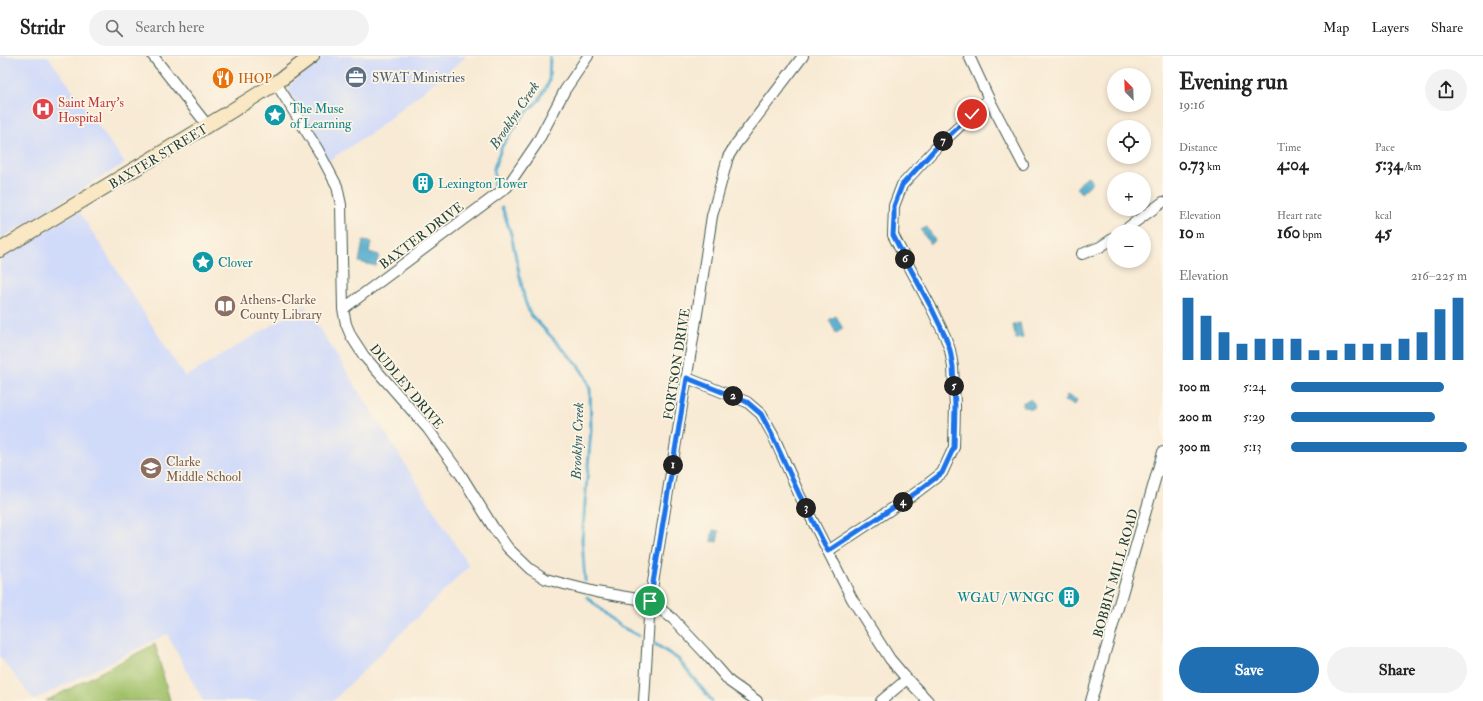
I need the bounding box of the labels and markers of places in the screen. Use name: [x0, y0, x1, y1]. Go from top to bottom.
office icon: SWAT Ministries: [343, 64, 369, 90]
restaurant icon: IHOP: [210, 65, 236, 91]
place label: SWAT Ministries: [372, 70, 466, 86]
place label: IHOP: [238, 71, 272, 87]
place label: Saint Mary's Hospital: [58, 95, 124, 127]
hospital icon: Saint Mary's Hospital: [30, 96, 56, 122]
pin: [955, 97, 989, 131]
place label: The Muse of Learning: [290, 101, 352, 132]
place icon: The Muse of Learning: [262, 102, 288, 128]
pin: 7: [933, 131, 953, 151]
building icon: Lexington Tower: [410, 170, 436, 196]
place label: Lexington Tower: [438, 176, 528, 192]
place icon: Clover: [190, 249, 216, 275]
pin: 6: [895, 249, 915, 269]
place label: Clover: [218, 255, 253, 271]
place label: Athens-Clarke County Library: [239, 292, 322, 324]
library icon: Athens-Clarke County Library: [212, 293, 238, 319]
pin: 5: [944, 376, 964, 396]
pin: 2: [723, 386, 743, 406]
place label: Clarke Middle School: [166, 454, 242, 485]
school or university icon: Clarke Middle School: [138, 455, 164, 481]
pin: 1: [663, 455, 683, 475]
pin: 4: [893, 492, 913, 512]
pin: 3: [796, 498, 816, 518]
pin: [633, 584, 667, 618]
building icon: WGAU / WNGC: [1056, 584, 1082, 610]
place label: WGAU / WNGC: [956, 590, 1054, 606]

